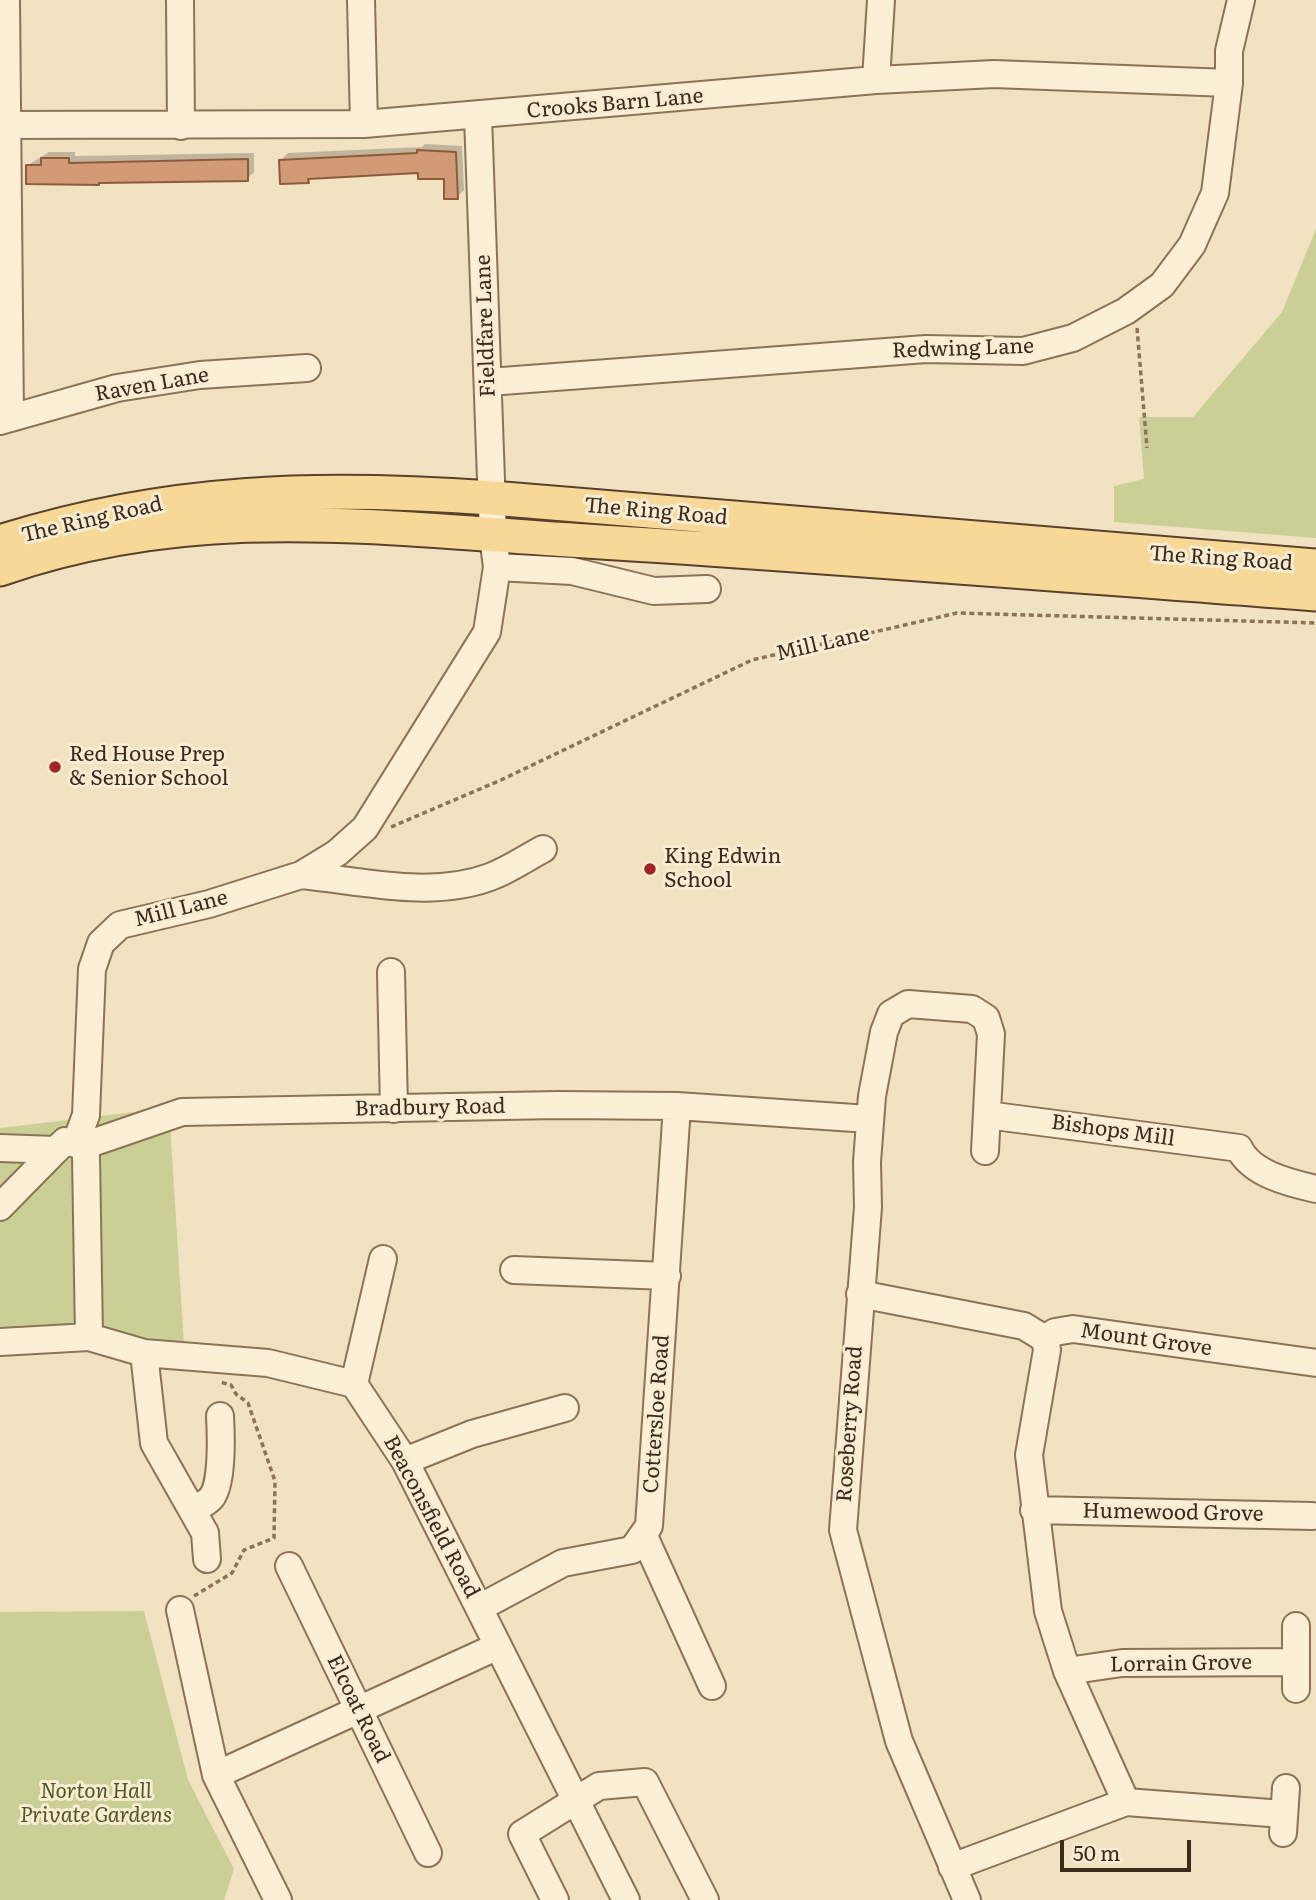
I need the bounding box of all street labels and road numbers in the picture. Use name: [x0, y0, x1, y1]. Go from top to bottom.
street label: Crooks Barn Lane: [526, 84, 704, 124]
street label: Fieldfare Lane: [471, 254, 501, 398]
street label: Redwing Lane: [892, 334, 1034, 364]
street label: Raven Lane: [93, 363, 211, 407]
street label: The Ring Road: [19, 492, 165, 548]
street label: The Ring Road: [583, 493, 729, 531]
street label: The Ring Road: [1148, 541, 1294, 577]
street label: Mill Lane: [774, 621, 872, 667]
street label: Mill Lane: [132, 885, 230, 933]
street label: Bradbury Road: [354, 1094, 506, 1122]
street label: Bishops Mill: [1050, 1110, 1176, 1152]
street label: Mount Grove: [1079, 1318, 1213, 1362]
street label: Cottersloe Road: [639, 1334, 675, 1494]
street label: Roseberry Road: [832, 1345, 868, 1503]
street label: Beaconsfield Road: [378, 1431, 484, 1603]
street label: Humewood Grove: [1082, 1499, 1264, 1527]
street label: Lorrain Grove: [1110, 1650, 1252, 1678]
street label: Elcoat Road: [321, 1651, 395, 1767]

